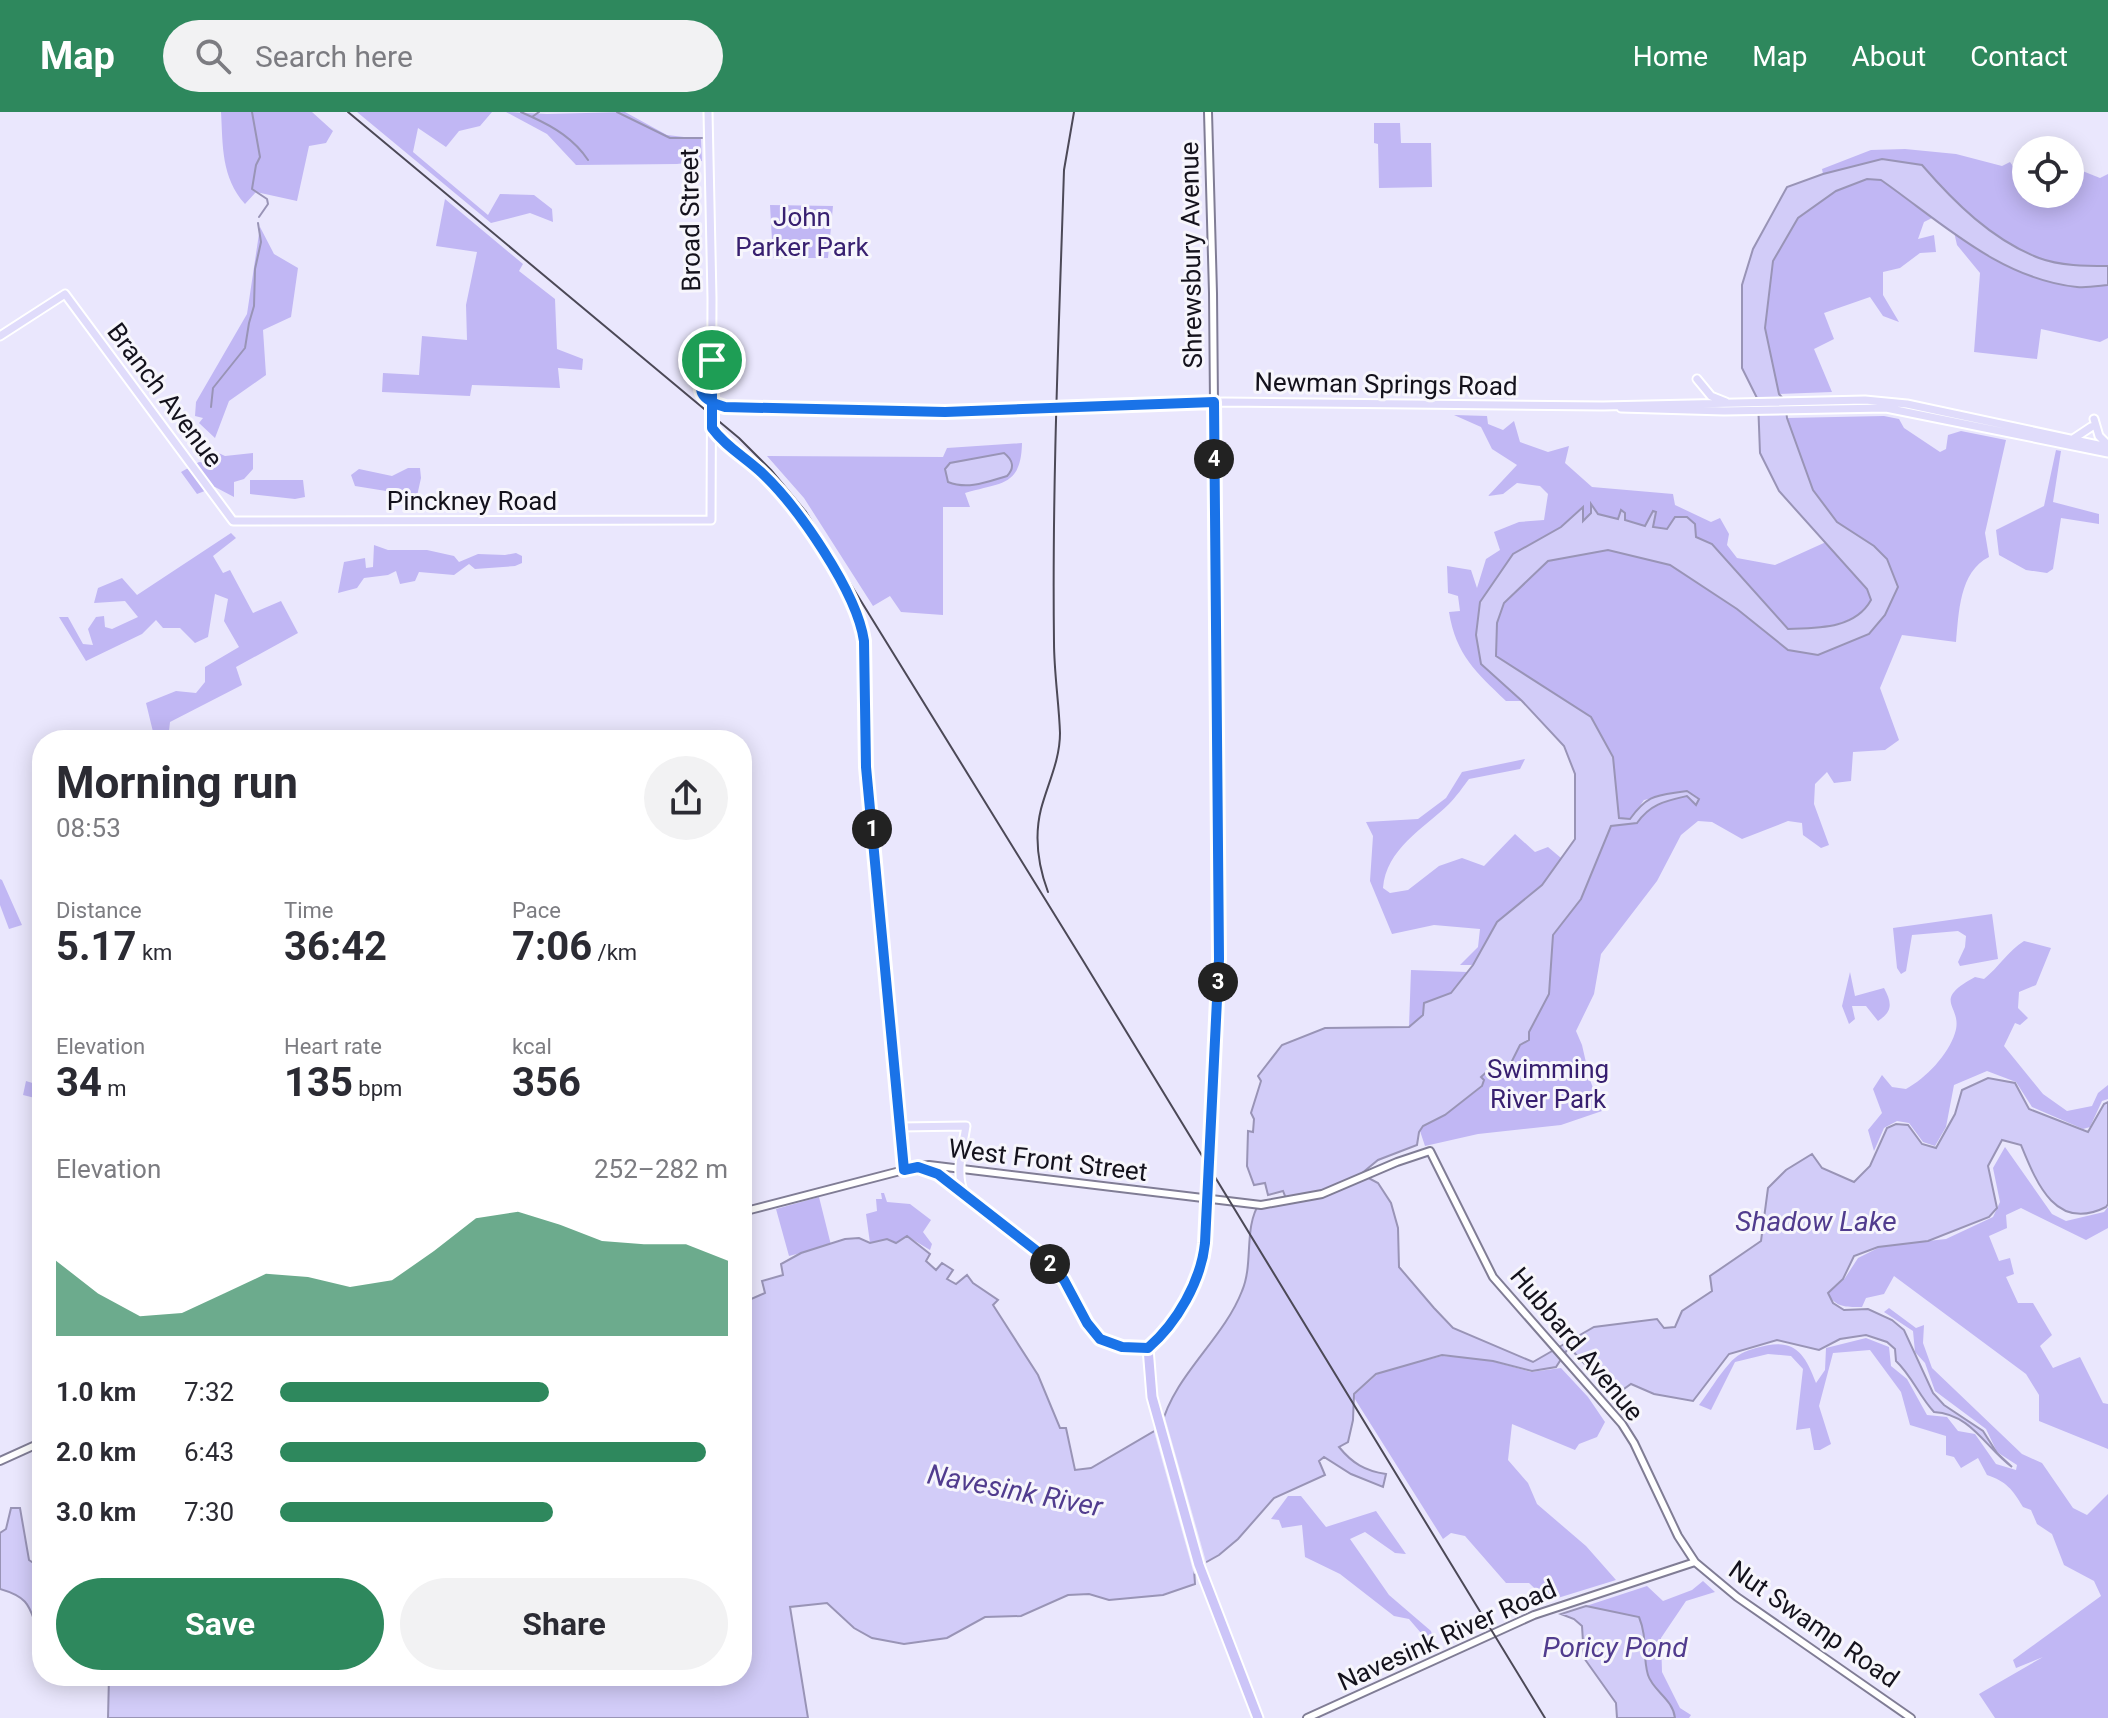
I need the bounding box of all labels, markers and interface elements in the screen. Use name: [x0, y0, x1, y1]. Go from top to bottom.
search box: [163, 20, 723, 92]
text: Map: [40, 34, 115, 78]
icon: search: [191, 34, 235, 78]
text: Search here: [255, 39, 413, 74]
text: Home: [1633, 40, 1708, 73]
text: Map: [1752, 40, 1808, 73]
text: About: [1852, 40, 1926, 73]
text: Contact: [1970, 40, 2068, 73]
map controls: [2012, 136, 2084, 208]
button: locate: [2012, 136, 2084, 208]
street label: Shrewsbury Avenue: [1174, 141, 1208, 369]
street label: Broad Street: [674, 148, 706, 292]
park label: John Parker Park: [735, 202, 870, 262]
street label: Branch Avenue: [101, 317, 229, 473]
pin: [678, 326, 746, 394]
icon: arrive: [690, 338, 734, 382]
street label: Newman Springs Road: [1254, 367, 1518, 401]
pin: 4: [1194, 439, 1234, 479]
text: 4: [1208, 446, 1220, 471]
street label: Pinckney Road: [387, 486, 557, 516]
button: share: [644, 756, 728, 840]
text: Morning run: [56, 757, 298, 809]
pin: 1: [852, 809, 892, 849]
text: 08:53: [56, 813, 121, 843]
text: 1: [866, 816, 878, 841]
text: Distance: [56, 898, 142, 923]
text: Time: [284, 898, 333, 923]
text: Pace: [512, 898, 561, 923]
text: 5.17: [56, 923, 136, 970]
text: 36:42: [284, 923, 387, 970]
text: 7:06: [512, 923, 592, 970]
text: km: [136, 940, 172, 965]
text: /km: [592, 940, 637, 965]
pin: 3: [1198, 962, 1238, 1002]
text: 3: [1212, 969, 1224, 994]
text: Elevation: [56, 1034, 145, 1059]
text: Heart rate: [284, 1034, 382, 1059]
text: kcal: [512, 1034, 552, 1059]
park label: Swimming River Park: [1487, 1054, 1609, 1114]
text: 34: [56, 1059, 102, 1106]
text: 135: [284, 1059, 353, 1106]
text: 356: [512, 1059, 581, 1106]
text: m: [102, 1076, 127, 1101]
text: bpm: [353, 1076, 402, 1101]
street label: West Front Street: [947, 1133, 1149, 1187]
text: Elevation: [56, 1154, 161, 1184]
text: 252–282 m: [594, 1154, 728, 1184]
water label: Shadow Lake: [1735, 1205, 1897, 1238]
pin: 2: [1030, 1244, 1070, 1284]
text: 2: [1044, 1251, 1056, 1276]
street label: Hubbard Avenue: [1504, 1261, 1650, 1427]
text: 1.0 km: [56, 1377, 136, 1407]
text: 7:32: [184, 1377, 234, 1407]
text: 2.0 km: [56, 1437, 136, 1467]
text: 6:43: [184, 1437, 234, 1467]
water label: Navesink River: [925, 1457, 1106, 1524]
text: 3.0 km: [56, 1497, 136, 1527]
text: 7:30: [184, 1497, 234, 1527]
street label: Nut Swamp Road: [1723, 1554, 1905, 1694]
street label: Navesink River Road: [1333, 1573, 1561, 1697]
button: Save: [56, 1578, 384, 1670]
button: Share: [400, 1578, 728, 1670]
water label: Poricy Pond: [1543, 1631, 1688, 1664]

